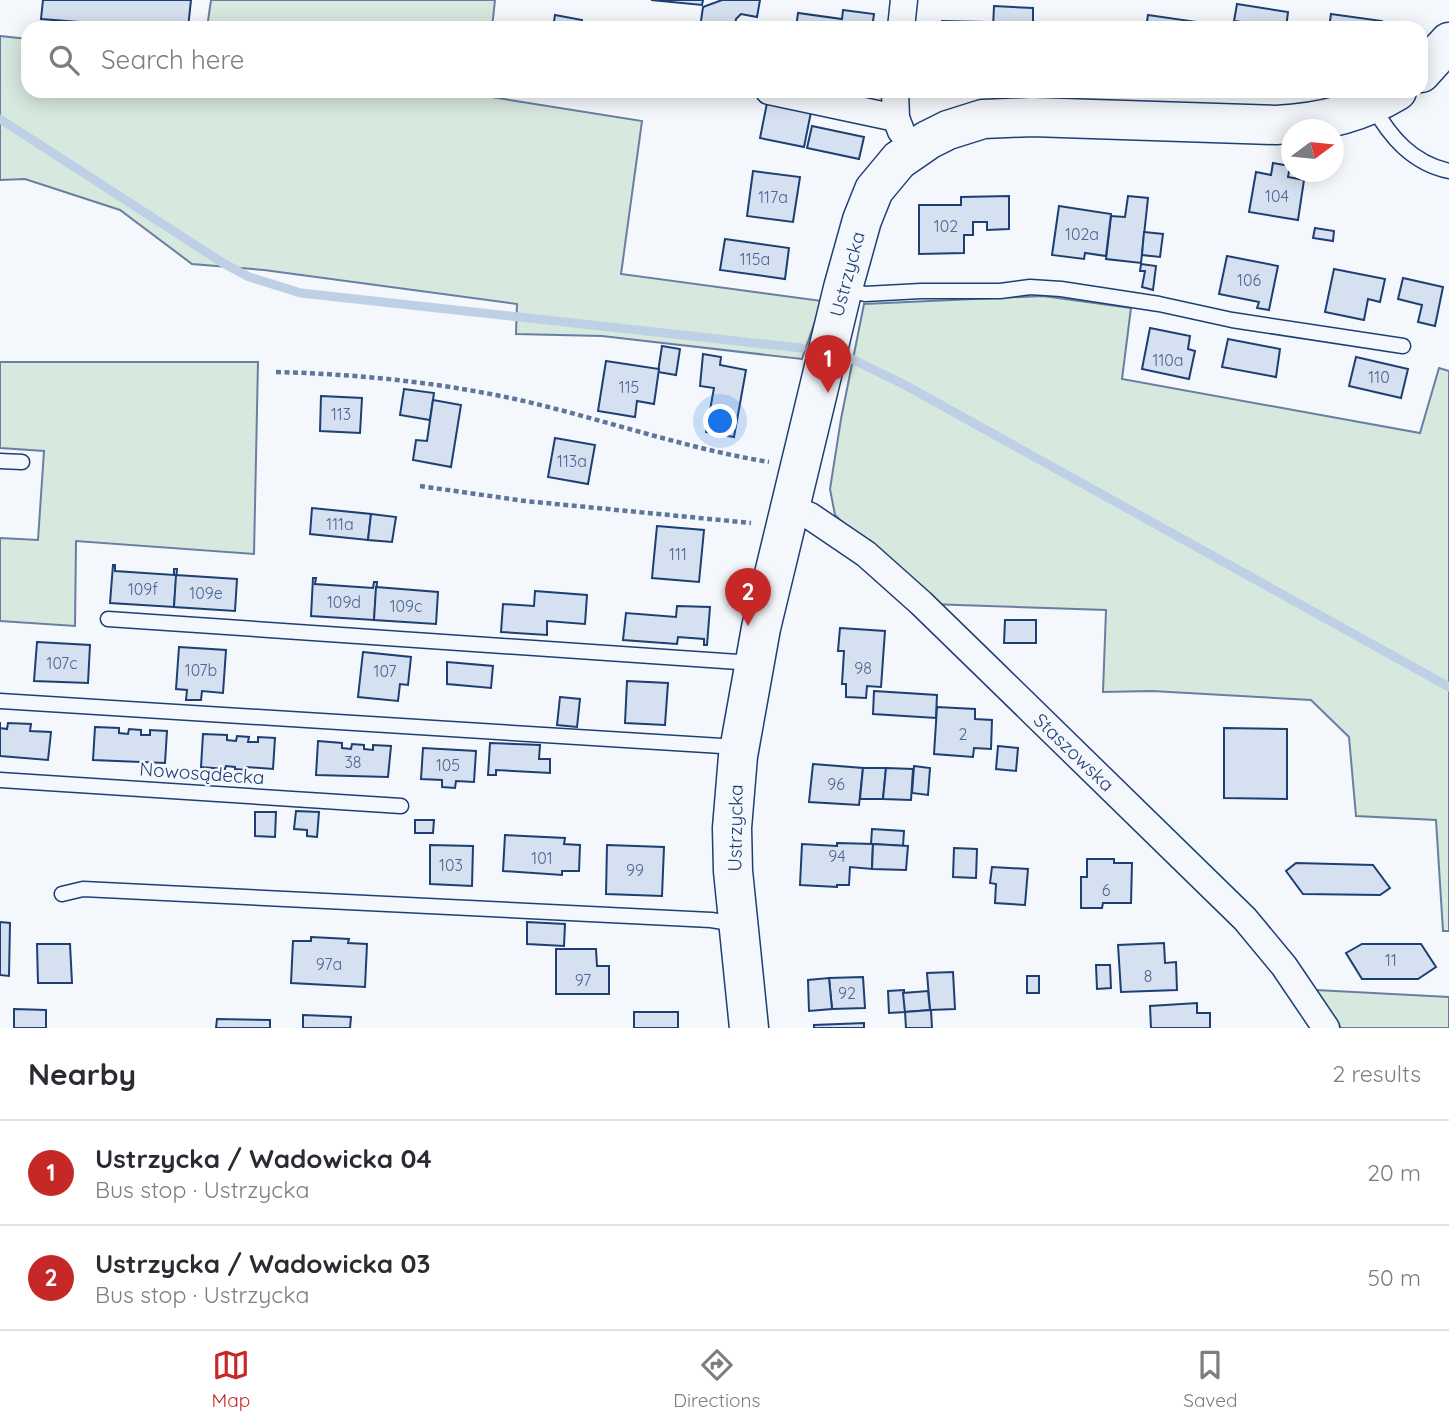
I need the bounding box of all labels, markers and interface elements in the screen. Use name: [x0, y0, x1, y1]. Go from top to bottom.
search box: [21, 21, 1428, 98]
icon: search: [45, 41, 83, 79]
text: Search here: [101, 43, 245, 76]
north arrow: [1281, 119, 1344, 182]
house number: 104: [1265, 186, 1289, 206]
house number: 117a: [758, 187, 788, 207]
house number: 102: [934, 216, 958, 236]
house number: 102a: [1065, 224, 1099, 244]
street label: Ustrzycka: [824, 229, 870, 319]
house number: 115a: [740, 249, 770, 269]
house number: 106: [1237, 270, 1261, 290]
pin: 1: [805, 335, 851, 393]
house number: 110a: [1152, 350, 1184, 370]
house number: 110: [1368, 367, 1390, 387]
house number: 115: [619, 377, 639, 397]
house number: 113: [331, 404, 351, 424]
your location: [703, 404, 737, 438]
house number: 113a: [557, 451, 587, 471]
house number: 111a: [326, 514, 354, 534]
house number: 111: [669, 544, 687, 564]
pin: 2: [725, 568, 771, 626]
house number: 109f: [128, 579, 158, 599]
house number: 109e: [189, 583, 223, 603]
house number: 109d: [327, 592, 361, 612]
house number: 109c: [390, 596, 422, 616]
house number: 107c: [46, 653, 78, 673]
house number: 98: [854, 658, 872, 678]
house number: 107b: [185, 660, 217, 680]
house number: 107: [374, 661, 396, 681]
street label: Staszowska: [1029, 708, 1119, 796]
house number: 2: [959, 724, 968, 744]
house number: 38: [344, 752, 362, 772]
house number: 105: [436, 755, 460, 775]
street label: Nowosądecka: [139, 757, 265, 789]
house number: 96: [827, 774, 845, 794]
street label: Ustrzycka: [722, 784, 748, 872]
house number: 94: [828, 846, 846, 866]
house number: 101: [531, 848, 553, 868]
house number: 103: [439, 855, 463, 875]
house number: 99: [626, 860, 644, 880]
house number: 6: [1102, 880, 1111, 900]
house number: 11: [1385, 950, 1397, 970]
house number: 97a: [316, 954, 342, 974]
house number: 8: [1144, 966, 1152, 986]
house number: 97: [575, 970, 591, 990]
house number: 92: [838, 983, 856, 1003]
text: Nearby: [28, 1055, 136, 1093]
text: 2 results: [1332, 1059, 1421, 1088]
text: Ustrzycka / Wadowicka 04: [95, 1142, 432, 1175]
text: 1: [47, 1158, 55, 1187]
text: 20 m: [1367, 1158, 1421, 1187]
text: Bus stop · Ustrzycka: [95, 1175, 309, 1204]
text: Ustrzycka / Wadowicka 03: [95, 1247, 430, 1280]
text: 2: [44, 1263, 58, 1292]
text: 50 m: [1368, 1263, 1421, 1292]
text: Bus stop · Ustrzycka: [95, 1280, 309, 1309]
tab: Map: [212, 1346, 250, 1412]
tab: Directions: [673, 1346, 760, 1412]
tab: Saved: [1183, 1346, 1238, 1412]

